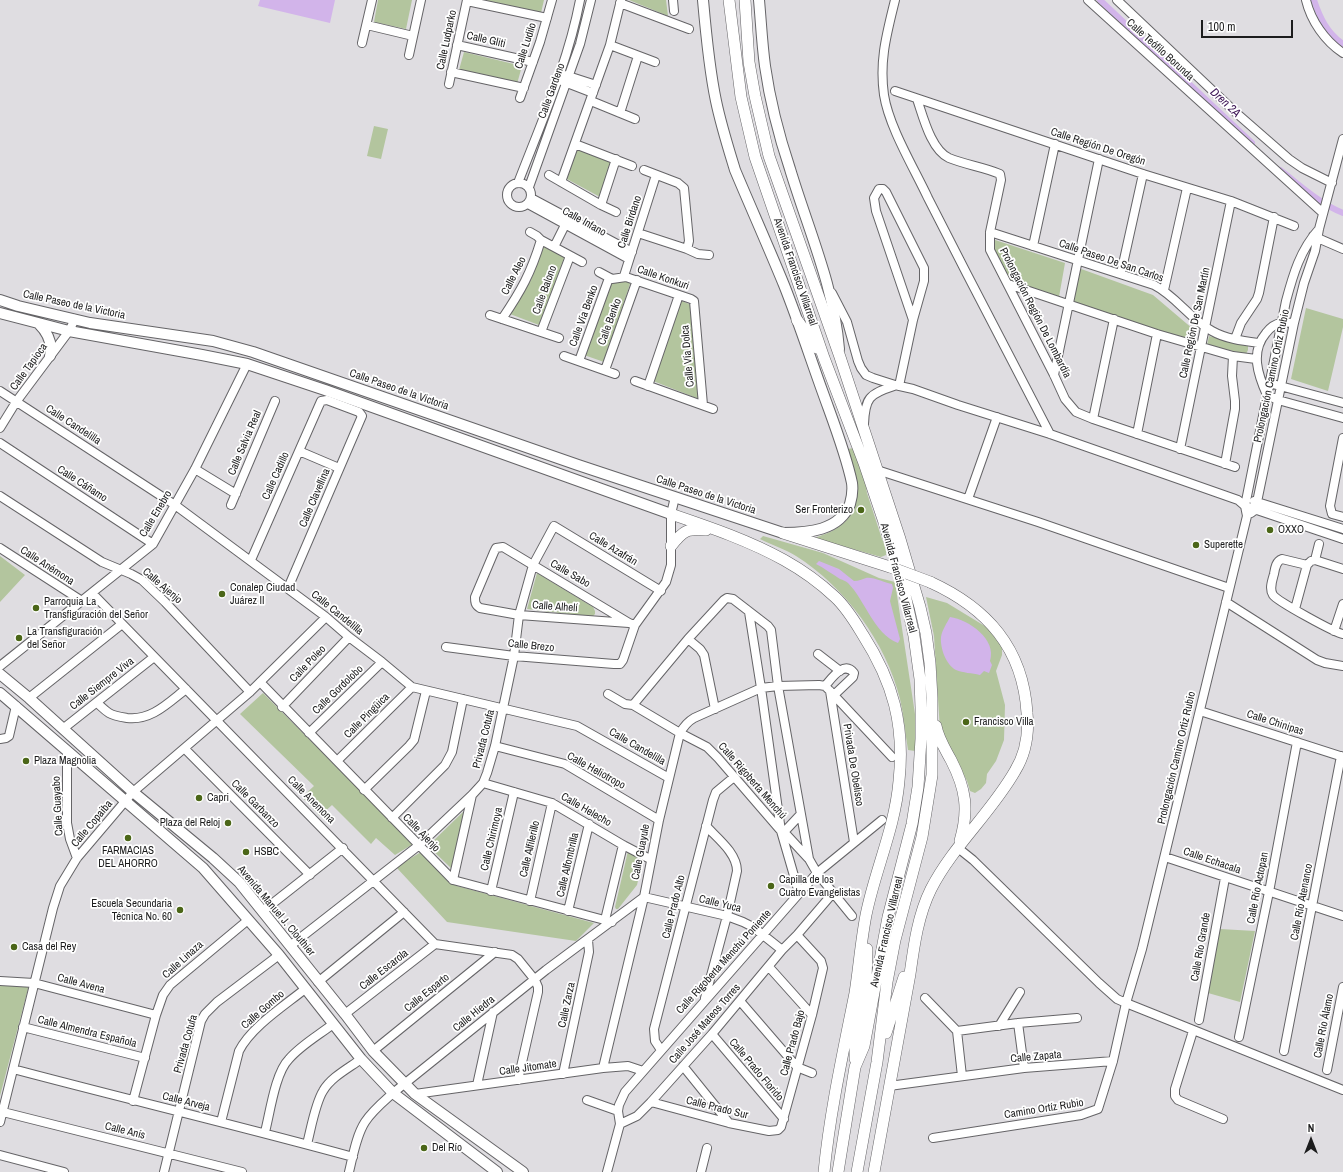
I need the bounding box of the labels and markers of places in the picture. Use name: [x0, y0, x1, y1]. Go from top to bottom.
place label: Ser Fronterizo: [795, 503, 853, 517]
marker: Ser Fronterizo: [856, 505, 866, 515]
place label: OXXO: [1278, 523, 1304, 537]
marker: OXXO: [1265, 525, 1275, 535]
place label: Superette: [1204, 538, 1243, 552]
marker: Superette: [1191, 540, 1201, 550]
place label: Conalep Ciudad Juárez II: [230, 581, 295, 607]
marker: Conalep Ciudad Juárez II: [217, 589, 227, 599]
place label: Parroquia La Transfiguración del Señor: [44, 595, 148, 621]
marker: Parroquia La Transfiguración del Señor: [31, 603, 41, 613]
place label: La Transfiguración del Señor: [27, 625, 102, 651]
marker: La Transfiguración del Señor: [14, 633, 24, 643]
place label: Francisco Villa: [974, 715, 1033, 729]
marker: Francisco Villa: [961, 717, 971, 727]
place label: Plaza Magnolia: [34, 754, 96, 768]
marker: Plaza Magnolia: [21, 756, 31, 766]
place label: Capri: [207, 791, 229, 805]
marker: Capri: [194, 793, 204, 803]
place label: Plaza del Reloj: [160, 816, 220, 830]
marker: Plaza del Reloj: [223, 818, 233, 828]
marker: FARMACIAS DEL AHORRO: [123, 833, 133, 843]
place label: FARMACIAS DEL AHORRO: [98, 844, 158, 870]
place label: HSBC: [254, 845, 279, 859]
marker: HSBC: [241, 847, 251, 857]
place label: Capilla de los Cuatro Evangelistas: [779, 873, 860, 899]
marker: Capilla de los Cuatro Evangelistas: [766, 881, 776, 891]
place label: Escuela Secundaria Técnica No. 60: [91, 897, 172, 923]
marker: Escuela Secundaria Técnica No. 60: [175, 905, 185, 915]
place label: Casa del Rey: [22, 940, 76, 954]
marker: Casa del Rey: [9, 942, 19, 952]
place label: Del Río: [432, 1141, 462, 1155]
marker: Del Río: [419, 1143, 429, 1153]

